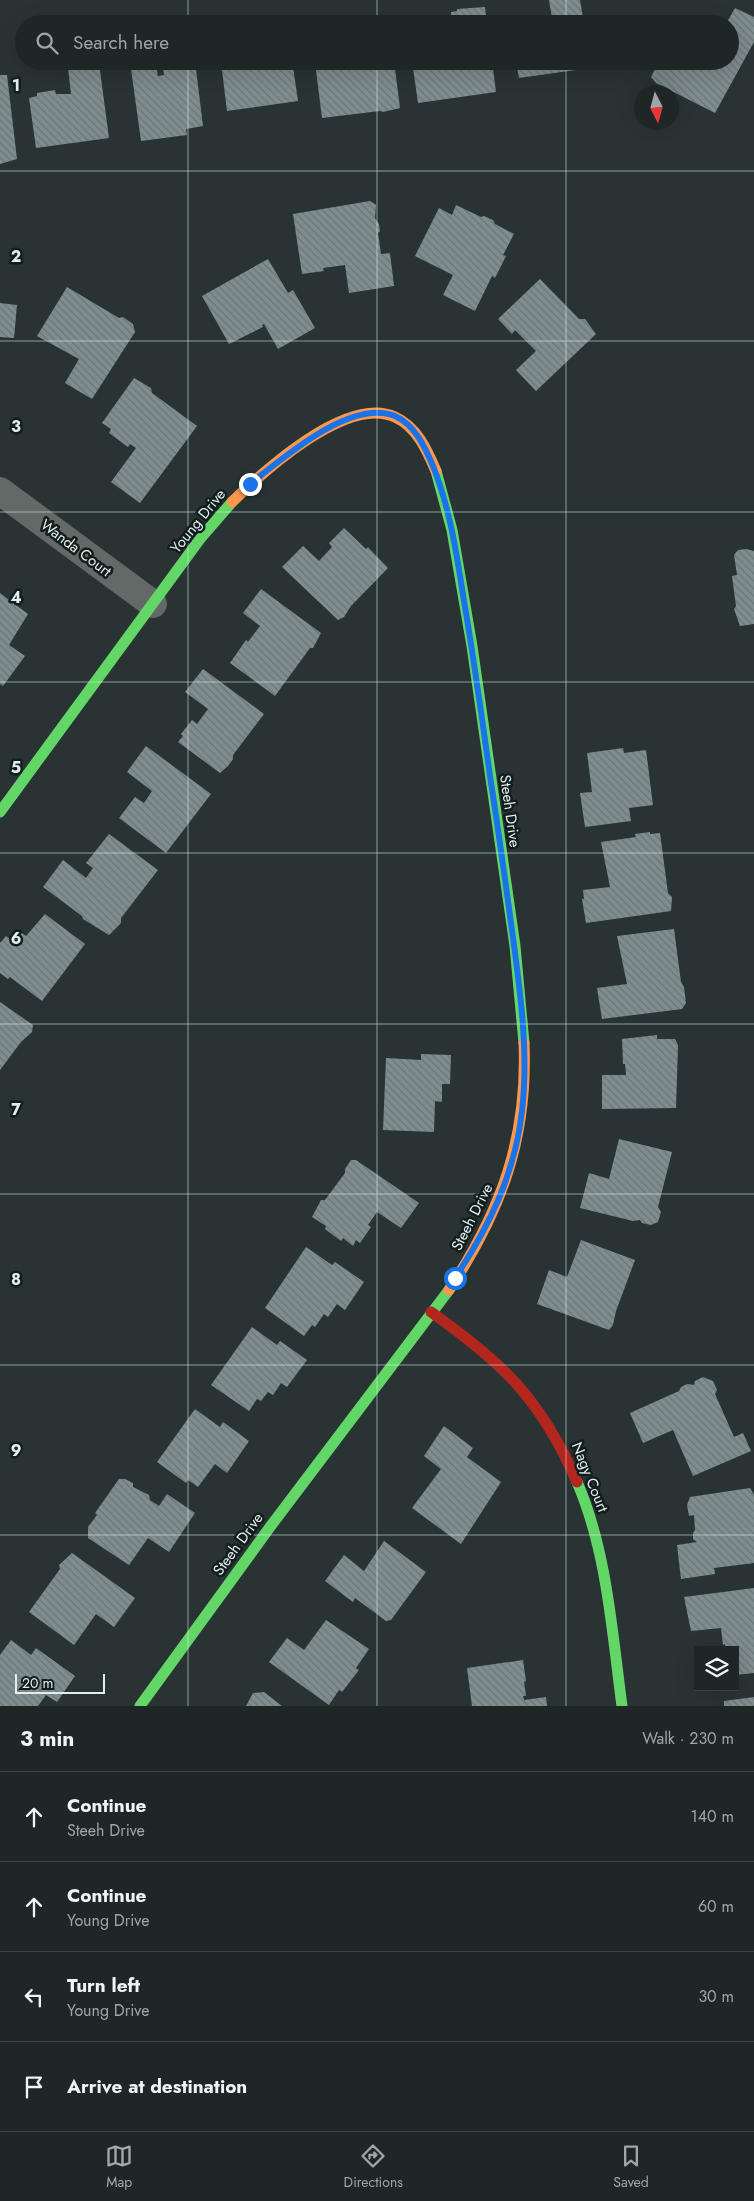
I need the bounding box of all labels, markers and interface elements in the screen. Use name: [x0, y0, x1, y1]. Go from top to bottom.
search box: [15, 15, 739, 70]
icon: search: [33, 29, 61, 57]
text: Search here: [73, 29, 169, 56]
text: 1: [12, 74, 20, 97]
north arrow: [634, 85, 679, 130]
text: 2: [11, 245, 21, 268]
text: 3: [11, 415, 21, 438]
route end: [239, 473, 262, 496]
street label: Young Drive: [165, 484, 231, 558]
street label: Wanda Court: [36, 514, 116, 582]
text: 4: [10, 586, 22, 609]
text: 5: [11, 756, 21, 779]
street label: Steeh Drive: [494, 773, 526, 849]
text: 6: [11, 927, 21, 950]
text: 7: [11, 1098, 21, 1121]
street label: Steeh Drive: [446, 1179, 498, 1255]
route start: [444, 1267, 467, 1290]
text: 8: [11, 1268, 21, 1291]
text: 9: [11, 1439, 21, 1462]
street label: Nagy Court: [566, 1439, 614, 1516]
street label: Steeh Drive: [208, 1508, 269, 1580]
map controls: [694, 1646, 739, 1691]
button: layers: [694, 1646, 739, 1691]
scale bar: [15, 1671, 105, 1694]
text: 20 m: [22, 1673, 54, 1693]
text: 3 min: [20, 1724, 74, 1754]
text: Walk · 230 m: [642, 1727, 734, 1750]
text: Continue: [67, 1792, 146, 1819]
icon: ahead: [20, 1803, 48, 1831]
text: 140 m: [691, 1805, 734, 1828]
text: Steeh Drive: [67, 1819, 145, 1842]
text: Continue: [67, 1882, 146, 1909]
icon: ahead: [20, 1893, 48, 1921]
text: 60 m: [698, 1895, 734, 1918]
text: Young Drive: [67, 1909, 149, 1932]
text: Turn left: [67, 1972, 140, 1999]
icon: left: [20, 1983, 48, 2011]
text: 30 m: [698, 1985, 734, 2008]
text: Young Drive: [67, 1999, 149, 2022]
icon: arrive: [20, 2073, 48, 2101]
text: Arrive at destination: [67, 2073, 247, 2100]
tab: Map: [105, 2142, 133, 2192]
tab: Directions: [344, 2142, 403, 2192]
tab: Saved: [613, 2142, 649, 2192]

